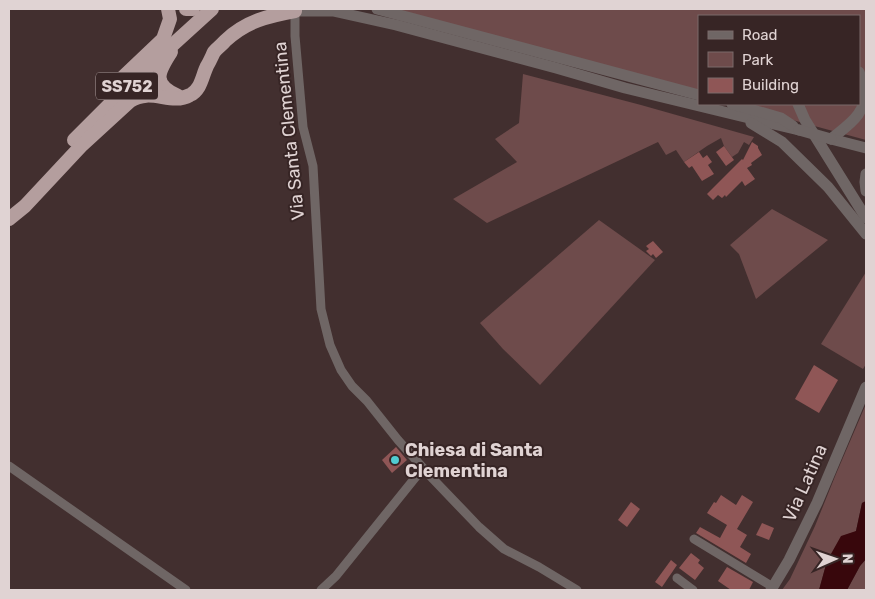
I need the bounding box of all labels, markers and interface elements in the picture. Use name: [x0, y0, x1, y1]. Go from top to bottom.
legend: [698, 15, 860, 105]
text: Road: [742, 26, 778, 44]
street label: Via Santa Clementina: [269, 41, 309, 221]
text: Park: [742, 51, 773, 69]
road number: SS752: [96, 72, 158, 100]
text: Building: [742, 76, 799, 94]
place label: Chiesa di Santa Clementina: [405, 439, 543, 482]
street label: Via Latina: [778, 441, 832, 525]
marker: Chiesa di Santa Clementina: [389, 454, 401, 466]
north arrow: [810, 534, 860, 584]
text: N: [839, 553, 856, 564]

